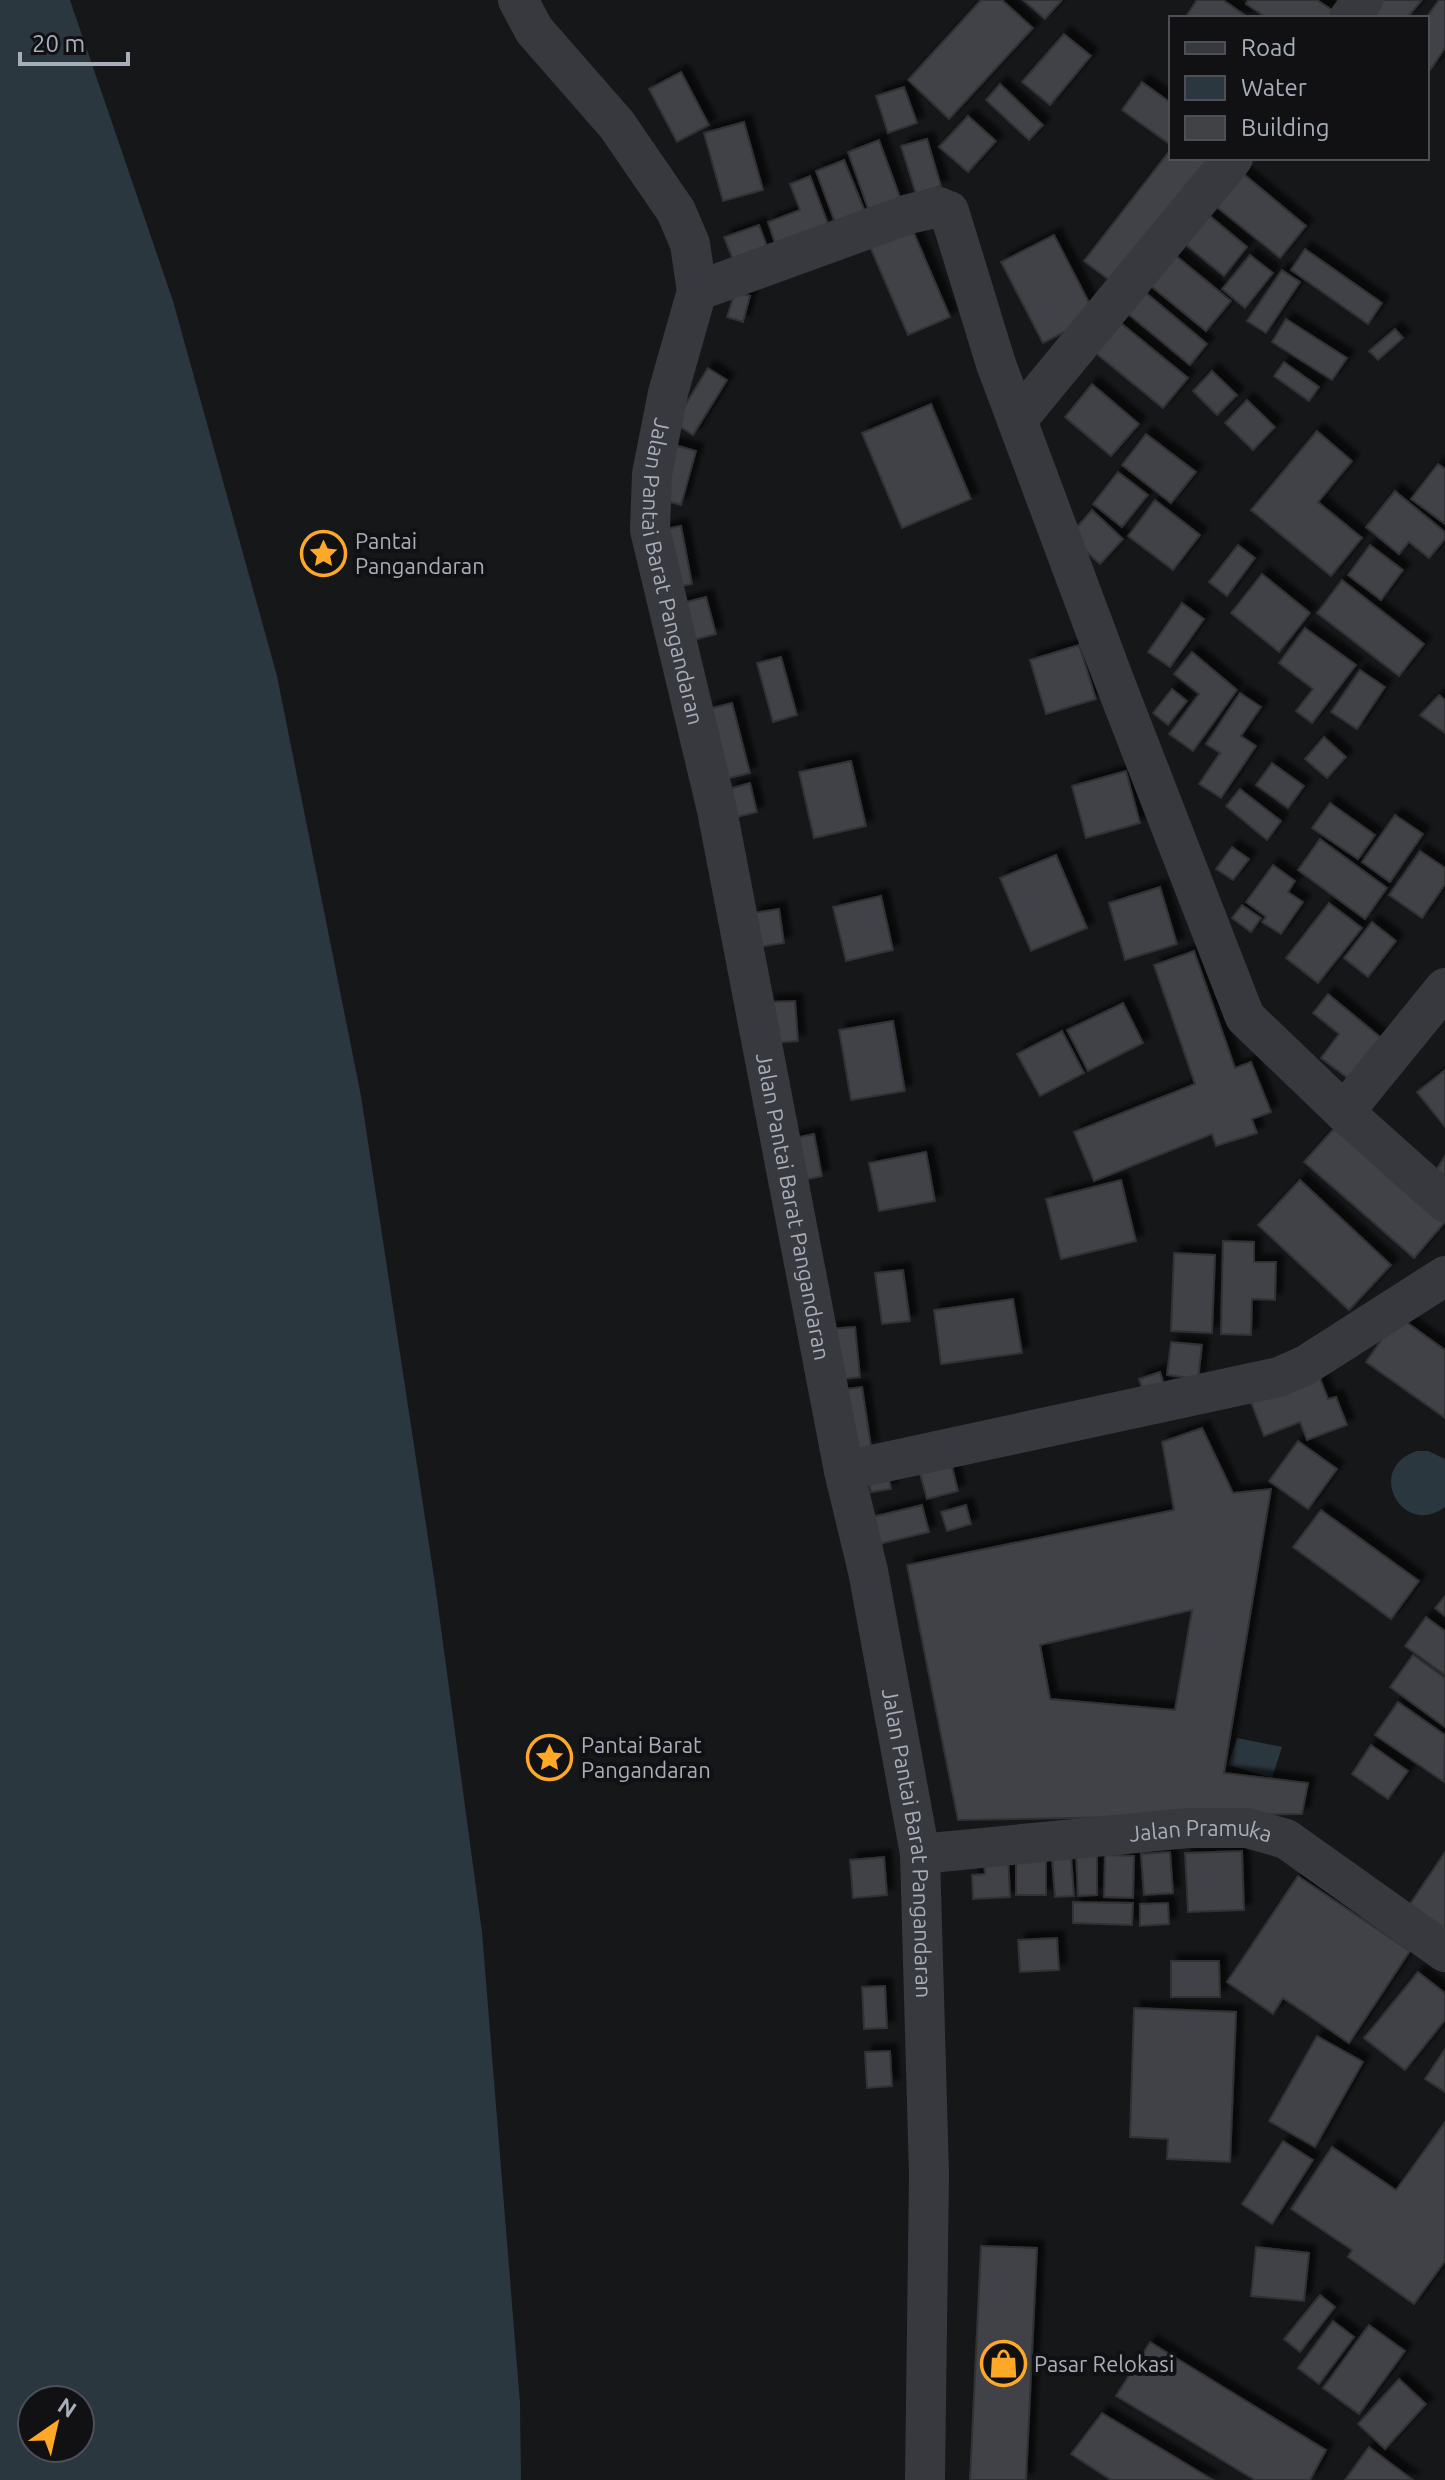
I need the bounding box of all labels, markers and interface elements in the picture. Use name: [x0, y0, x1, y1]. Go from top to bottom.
scale bar: [20, 16, 128, 66]
legend: [1169, 16, 1429, 160]
text: 20 m: [32, 30, 85, 57]
text: Road: [1241, 34, 1296, 61]
text: Water: [1241, 74, 1307, 101]
text: Building: [1241, 114, 1329, 141]
street label: Jalan Pantai Barat Pangandaran: [638, 416, 709, 727]
place label: Pantai Pangandaran: [355, 528, 485, 578]
place icon: Pantai Pangandaran: [300, 530, 348, 578]
street label: Jalan Pantai Barat Pangandaran: [752, 1051, 835, 1362]
street label: Jalan Pantai Barat Pangandaran: [878, 1686, 937, 1998]
place label: Pantai Barat Pangandaran: [581, 1732, 711, 1782]
place icon: Pantai Barat Pangandaran: [526, 1734, 574, 1782]
street label: Jalan Pramuka: [1128, 1815, 1275, 1846]
shop icon: Pasar Relokasi: [979, 2340, 1027, 2388]
place label: Pasar Relokasi: [1034, 2351, 1174, 2376]
north arrow: [16, 2384, 96, 2464]
text: N: [54, 2392, 81, 2422]

